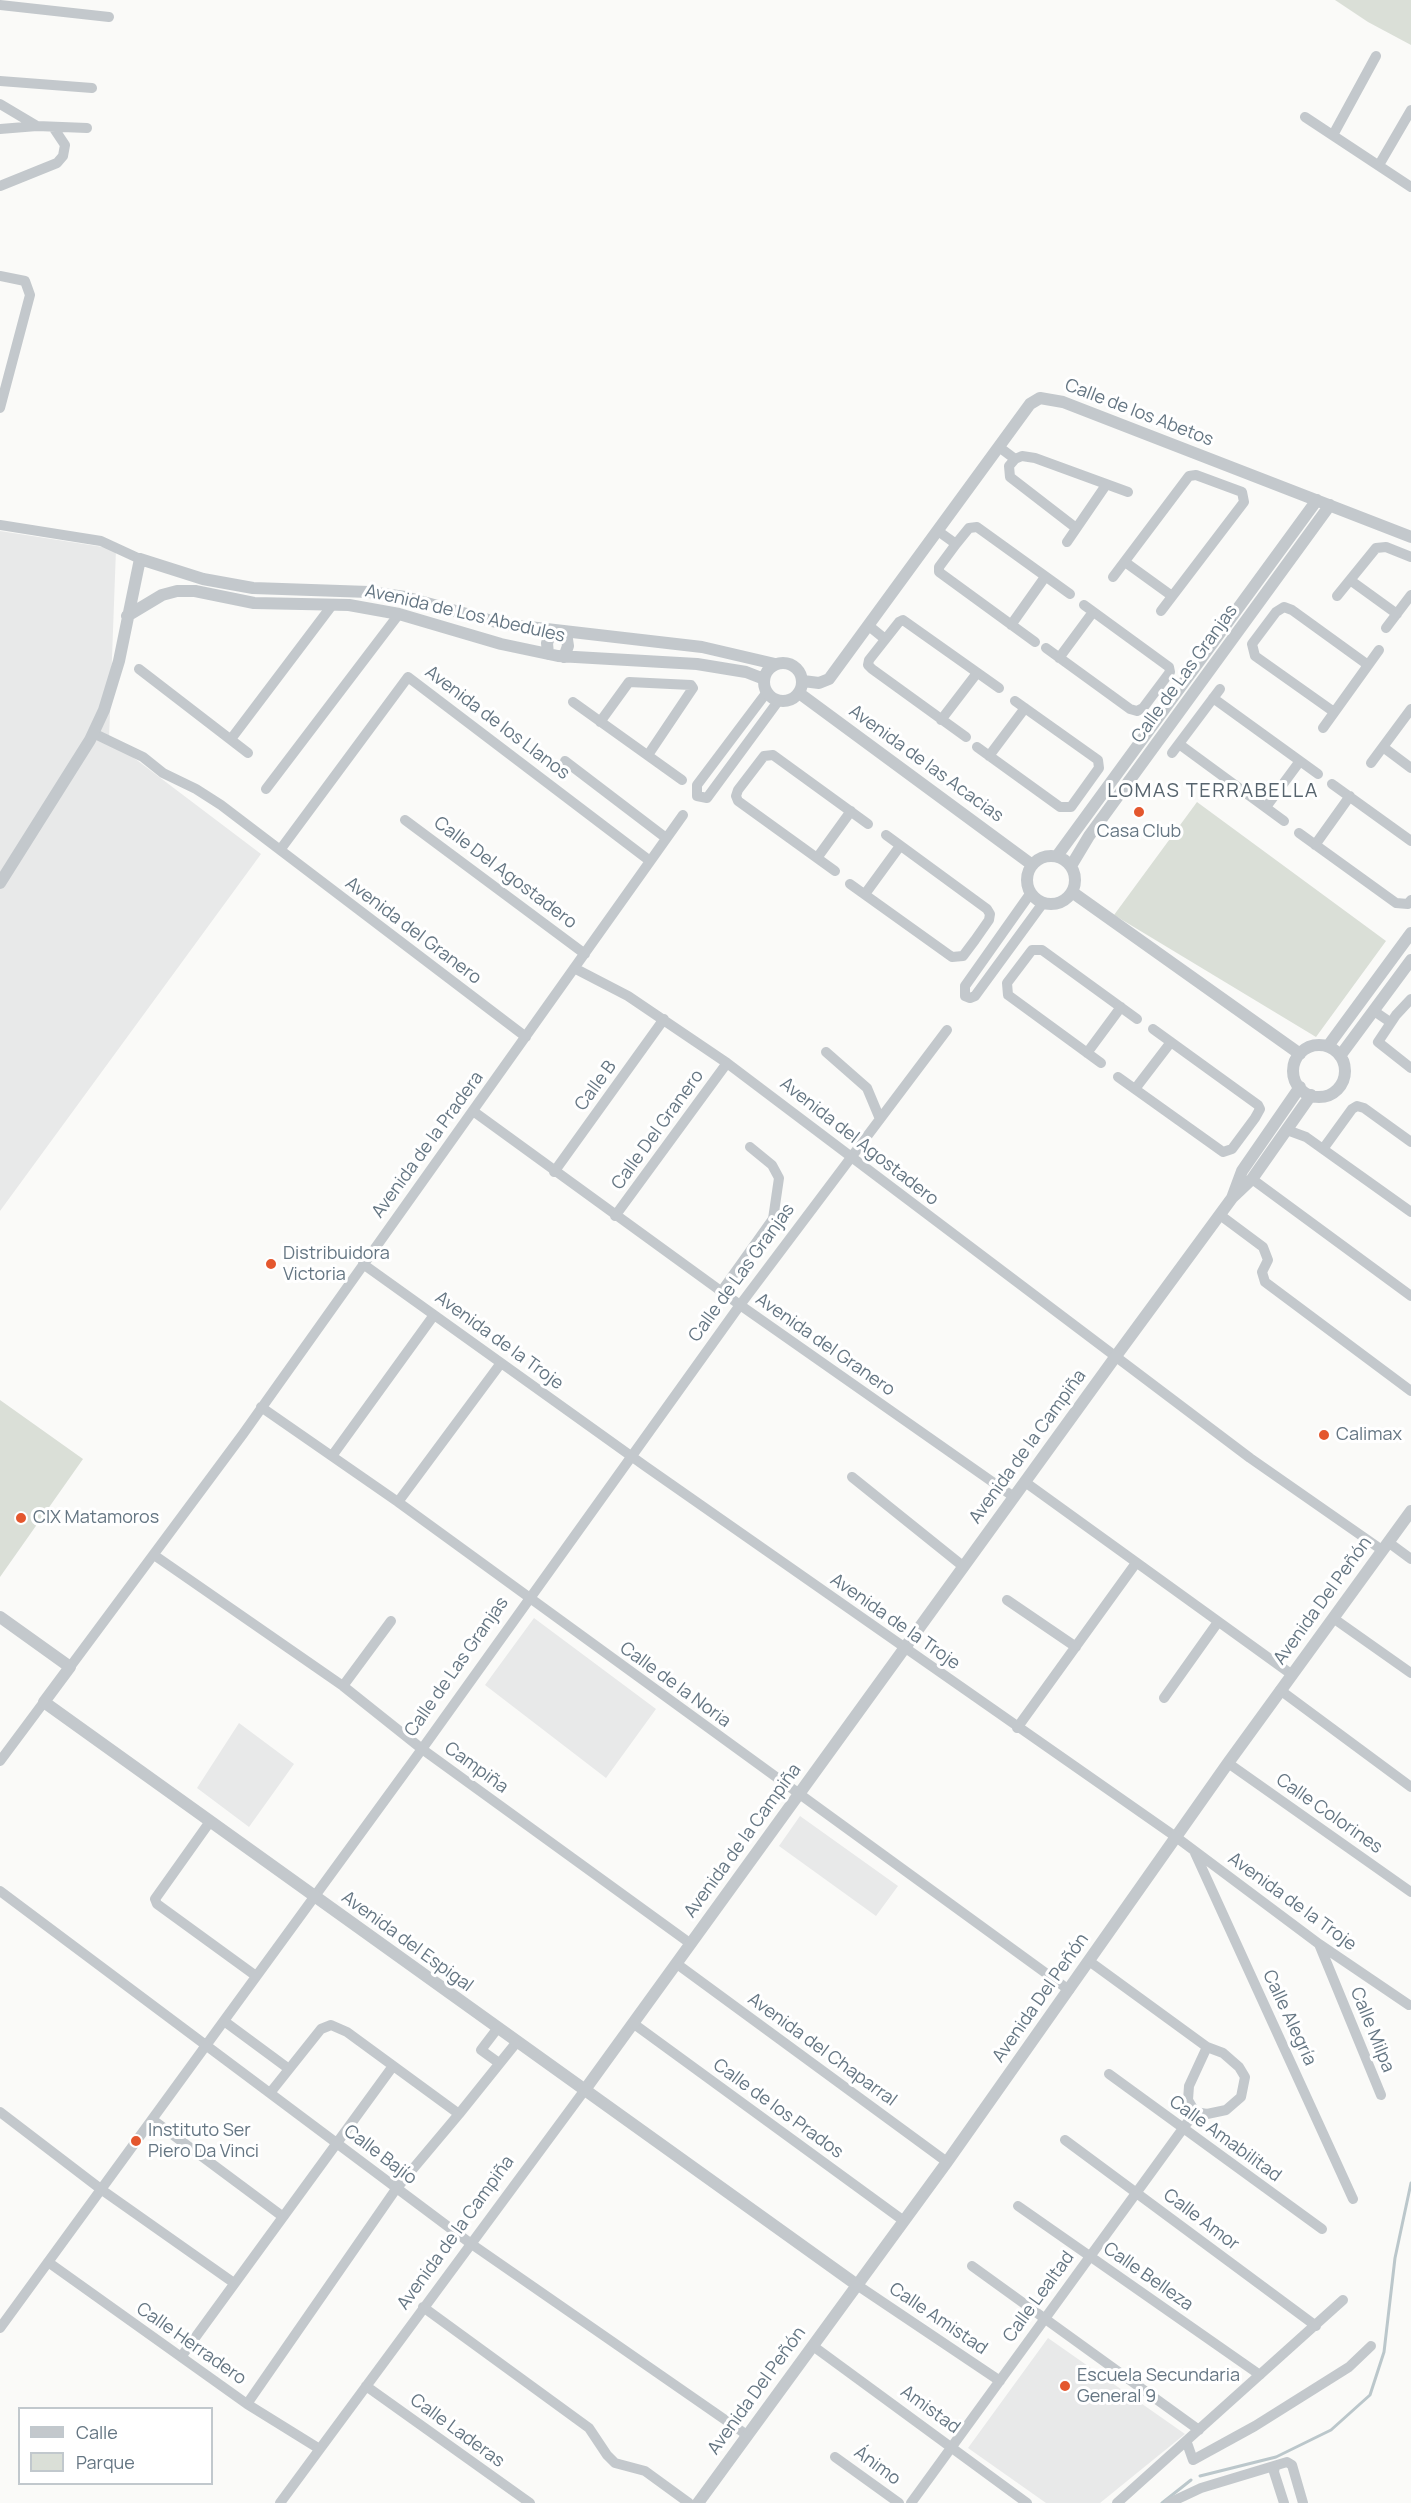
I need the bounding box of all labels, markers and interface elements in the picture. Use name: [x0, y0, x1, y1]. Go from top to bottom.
street label: Calle de los Abetos: [1062, 375, 1216, 451]
street label: Avenida de Los Abedules: [363, 580, 567, 648]
street label: Calle de Las Granjas: [1128, 601, 1242, 747]
street label: Avenida de los Llanos: [420, 662, 574, 784]
street label: Avenida de las Acacias: [845, 701, 1007, 827]
district label: LOMAS TERRABELLA: [1107, 779, 1319, 803]
marker: Casa Club: [1132, 805, 1146, 819]
street label: Calle Del Agostadero: [429, 812, 581, 934]
place label: Casa Club: [1097, 821, 1181, 843]
street label: Avenida del Granero: [341, 873, 485, 989]
street label: Calle B: [571, 1057, 621, 1115]
street label: Calle Del Granero: [607, 1066, 709, 1194]
street label: Avenida de la Pradera: [368, 1068, 488, 1222]
street label: Avenida del Agostadero: [775, 1073, 943, 1211]
street label: Calle de Las Granjas: [685, 1200, 799, 1346]
place label: Distribuidora Victoria: [283, 1243, 390, 1286]
marker: Distribuidora Victoria: [264, 1257, 278, 1271]
street label: Avenida de la Troje: [431, 1287, 567, 1395]
street label: Avenida del Granero: [751, 1289, 899, 1401]
street label: Avenida de la Campiña: [965, 1366, 1091, 1528]
place label: Calimax: [1336, 1424, 1402, 1446]
marker: Calimax: [1317, 1428, 1331, 1442]
place label: CIX Matamoros: [33, 1507, 159, 1529]
marker: CIX Matamoros: [14, 1511, 28, 1525]
street label: Avenida Del Peñón: [1269, 1533, 1377, 1669]
street label: Avenida de la Troje: [826, 1569, 964, 1675]
street label: Calle de Las Granjas: [401, 1593, 513, 1741]
street label: Calle de la Noria: [615, 1638, 735, 1732]
street label: Campiña: [440, 1738, 512, 1798]
street label: Avenida de la Campiña: [680, 1760, 806, 1922]
street label: Calle Colorines: [1272, 1769, 1386, 1859]
street label: Avenida de la Troje: [1224, 1848, 1360, 1956]
street label: Avenida del Espigal: [337, 1887, 477, 1997]
street label: Avenida Del Peñón: [988, 1929, 1094, 2067]
street label: Calle Alegría: [1257, 1967, 1321, 2069]
street label: Calle Milpa: [1345, 1984, 1399, 2076]
street label: Avenida del Chaparral: [743, 1989, 901, 2111]
street label: Calle de los Prados: [709, 2055, 847, 2163]
street label: Calle Amabilitad: [1165, 2091, 1285, 2187]
place label: Instituto Ser Piero Da Vinci: [148, 2120, 259, 2162]
street label: Calle Bajío: [339, 2121, 421, 2189]
marker: Instituto Ser Piero Da Vinci: [129, 2134, 143, 2148]
street label: Avenida de la Campiña: [393, 2152, 519, 2314]
street label: Calle Amor: [1159, 2185, 1243, 2255]
street label: Calle Belleza: [1099, 2238, 1197, 2316]
street label: Calle Lealtad: [999, 2247, 1079, 2347]
street label: Calle Amistad: [885, 2278, 991, 2360]
street label: Calle Herradero: [132, 2298, 250, 2390]
street label: Avenida Del Peñón: [703, 2323, 811, 2459]
place label: Escuela Secundaria General 9: [1077, 2365, 1240, 2408]
marker: Escuela Secundaria General 9: [1058, 2379, 1072, 2393]
street label: Amistad: [896, 2381, 964, 2439]
street label: Calle Laderas: [406, 2390, 508, 2472]
legend: [18, 2407, 213, 2485]
text: Calle: [76, 2420, 118, 2444]
street label: Ánimo: [850, 2442, 904, 2490]
text: Parque: [76, 2450, 135, 2474]

